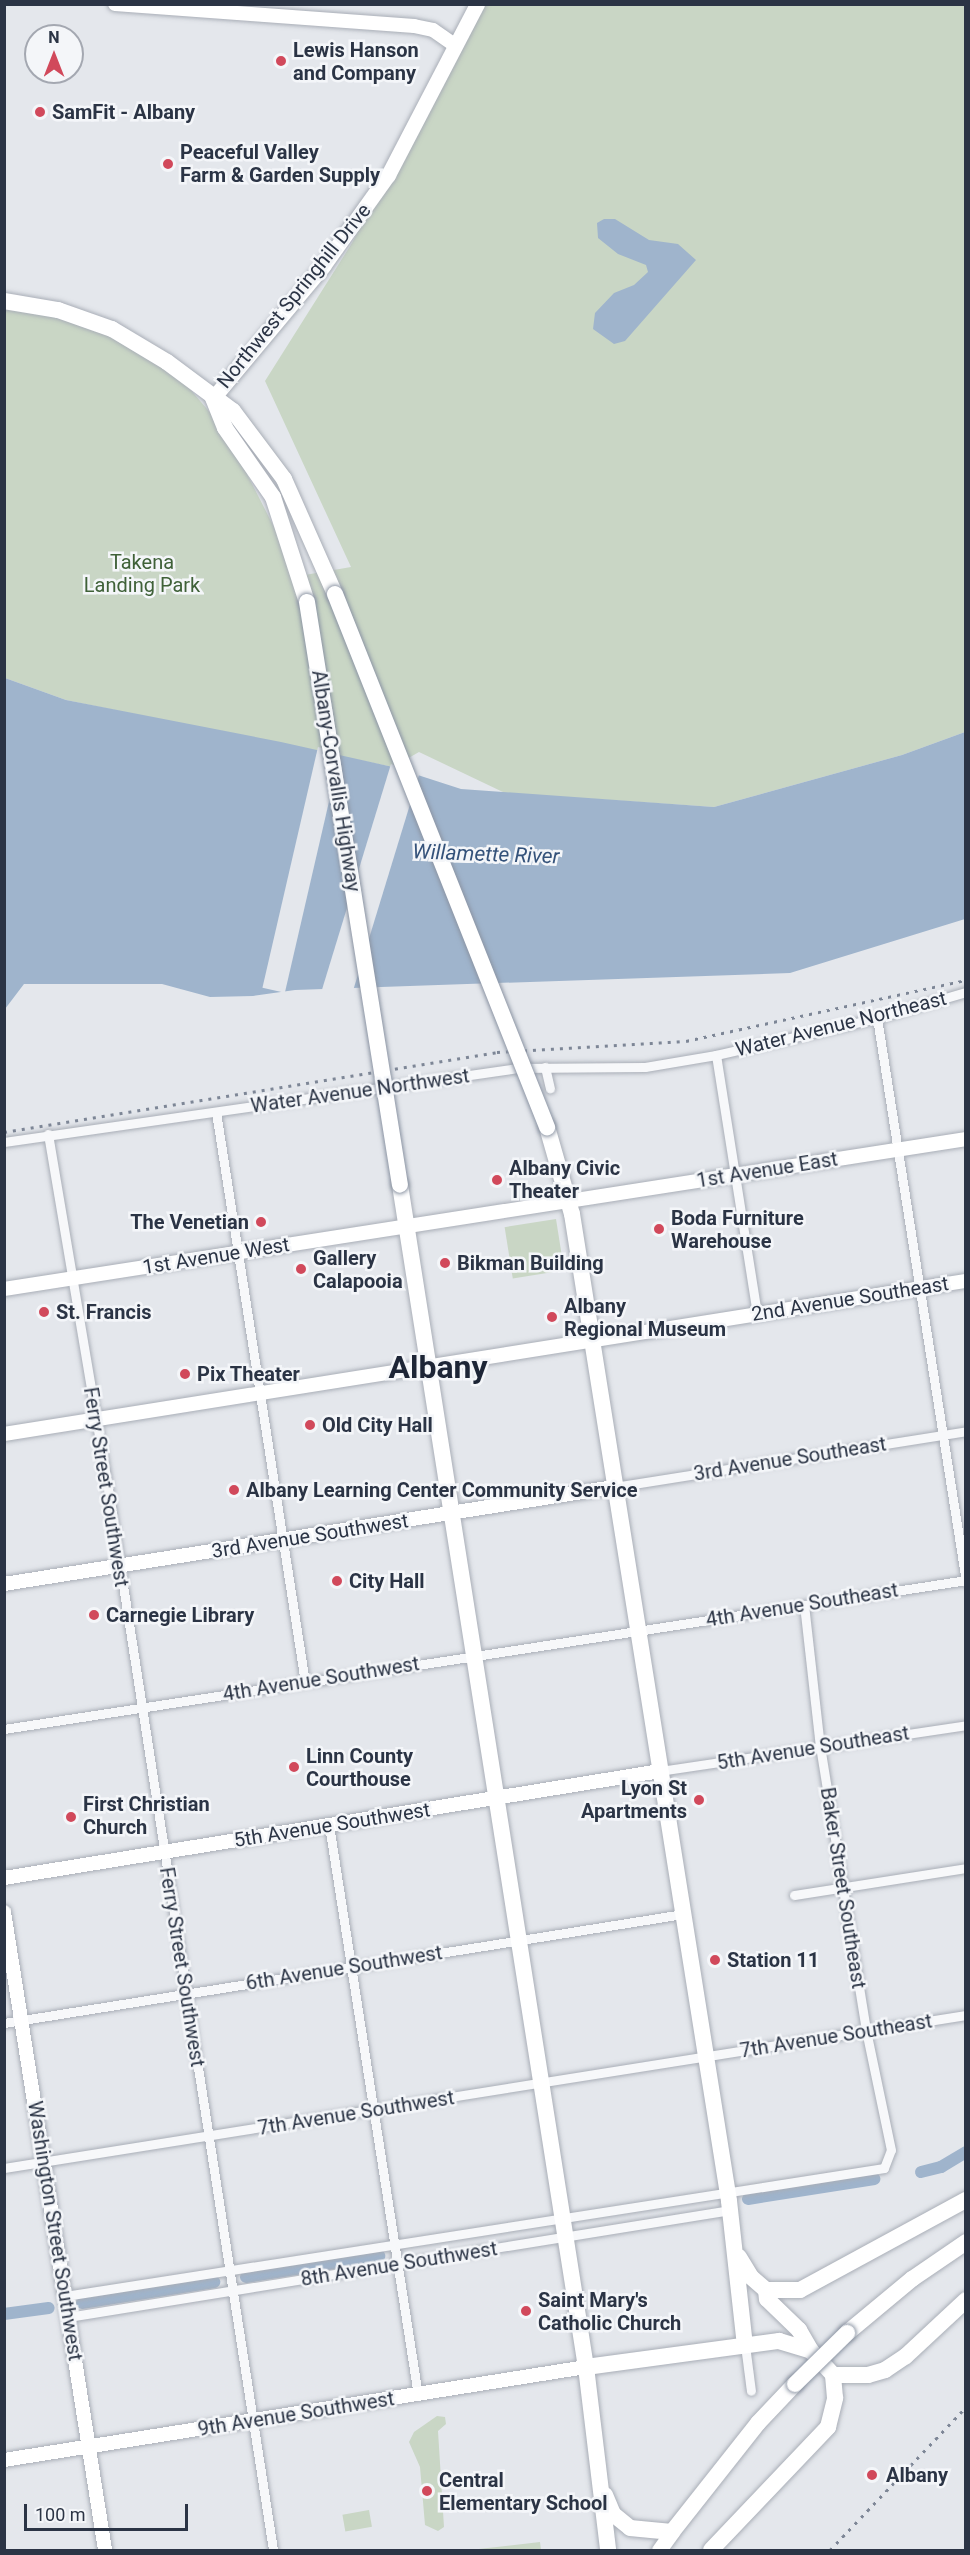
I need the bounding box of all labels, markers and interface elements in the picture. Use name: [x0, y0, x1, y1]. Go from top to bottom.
north arrow: [24, 24, 84, 84]
text: N: [48, 28, 60, 47]
place label: Lewis Hanson and Company: [293, 38, 419, 85]
marker: Lewis Hanson and Company: [274, 54, 288, 68]
place label: SamFit - Albany: [52, 100, 195, 124]
marker: SamFit - Albany: [33, 105, 47, 119]
place label: Peaceful Valley Farm & Garden Supply: [180, 140, 380, 187]
marker: Peaceful Valley Farm & Garden Supply: [161, 157, 175, 171]
street label: Northwest Springhill Drive: [212, 199, 376, 393]
park label: Takena Landing Park: [84, 551, 200, 598]
street label: Albany-Corvallis Highway: [307, 668, 365, 894]
water label: Willamette River: [412, 839, 560, 869]
street label: Water Avenue Northeast: [733, 986, 949, 1062]
street label: Water Avenue Northwest: [249, 1064, 471, 1118]
street label: 1st Avenue East: [695, 1147, 839, 1193]
place label: Albany Civic Theater: [509, 1156, 620, 1203]
marker: Albany Civic Theater: [490, 1173, 504, 1187]
place label: Boda Furniture Warehouse: [671, 1206, 804, 1253]
place label: The Venetian: [130, 1210, 249, 1234]
marker: The Venetian: [254, 1215, 268, 1229]
marker: Boda Furniture Warehouse: [652, 1222, 666, 1236]
street label: 1st Avenue West: [141, 1233, 291, 1279]
place label: Gallery Calapooia: [313, 1246, 403, 1293]
place label: Bikman Building: [457, 1251, 604, 1275]
marker: Bikman Building: [438, 1256, 452, 1270]
marker: Gallery Calapooia: [294, 1262, 308, 1276]
street label: 2nd Avenue Southeast: [750, 1272, 950, 1326]
place label: Albany Regional Museum: [564, 1294, 726, 1341]
place label: St. Francis: [56, 1300, 151, 1324]
marker: St. Francis: [37, 1305, 51, 1319]
marker: Albany Regional Museum: [545, 1310, 559, 1324]
district label: Albany: [388, 1348, 488, 1386]
place label: Pix Theater: [197, 1362, 300, 1386]
marker: Pix Theater: [178, 1367, 192, 1381]
street label: Ferry Street Southwest: [78, 1386, 134, 1588]
place label: Old City Hall: [322, 1413, 433, 1437]
marker: Old City Hall: [303, 1418, 317, 1432]
street label: 3rd Avenue Southeast: [692, 1432, 888, 1486]
place label: Albany Learning Center Community Service: [246, 1478, 637, 1502]
marker: Albany Learning Center Community Service: [227, 1483, 241, 1497]
street label: 3rd Avenue Southwest: [210, 1509, 410, 1563]
place label: City Hall: [349, 1569, 425, 1593]
marker: City Hall: [330, 1574, 344, 1588]
street label: 4th Avenue Southeast: [704, 1578, 900, 1632]
place label: Carnegie Library: [106, 1603, 254, 1627]
marker: Carnegie Library: [87, 1608, 101, 1622]
street label: 4th Avenue Southwest: [221, 1652, 421, 1706]
street label: 5th Avenue Southeast: [715, 1721, 911, 1775]
place label: Linn County Courthouse: [306, 1744, 413, 1791]
marker: Linn County Courthouse: [287, 1760, 301, 1774]
place label: Lyon St Apartments: [581, 1776, 687, 1823]
street label: Baker Street Southeast: [815, 1786, 871, 1990]
place label: First Christian Church: [83, 1793, 210, 1840]
marker: Lyon St Apartments: [692, 1793, 706, 1807]
street label: 5th Avenue Southwest: [232, 1798, 432, 1852]
marker: First Christian Church: [64, 1810, 78, 1824]
street label: Ferry Street Southwest: [154, 1866, 210, 2068]
street label: 6th Avenue Southwest: [244, 1941, 444, 1995]
place label: Station 11: [727, 1948, 819, 1972]
marker: Station 11: [708, 1953, 722, 1967]
street label: 7th Avenue Southeast: [738, 2009, 934, 2063]
street label: 7th Avenue Southwest: [256, 2086, 456, 2140]
street label: Washington Street Southwest: [23, 2099, 87, 2363]
street label: 8th Avenue Southwest: [299, 2237, 499, 2291]
place label: Saint Mary's Catholic Church: [538, 2288, 681, 2335]
marker: Saint Mary's Catholic Church: [519, 2304, 533, 2318]
street label: 9th Avenue Southwest: [196, 2387, 396, 2441]
place label: Albany: [886, 2463, 948, 2487]
marker: Albany: [863, 2466, 881, 2484]
place label: Central Elementary School: [439, 2468, 607, 2515]
marker: Central Elementary School: [420, 2484, 434, 2498]
scale bar: [27, 2492, 190, 2530]
text: 100 m: [35, 2504, 86, 2525]

